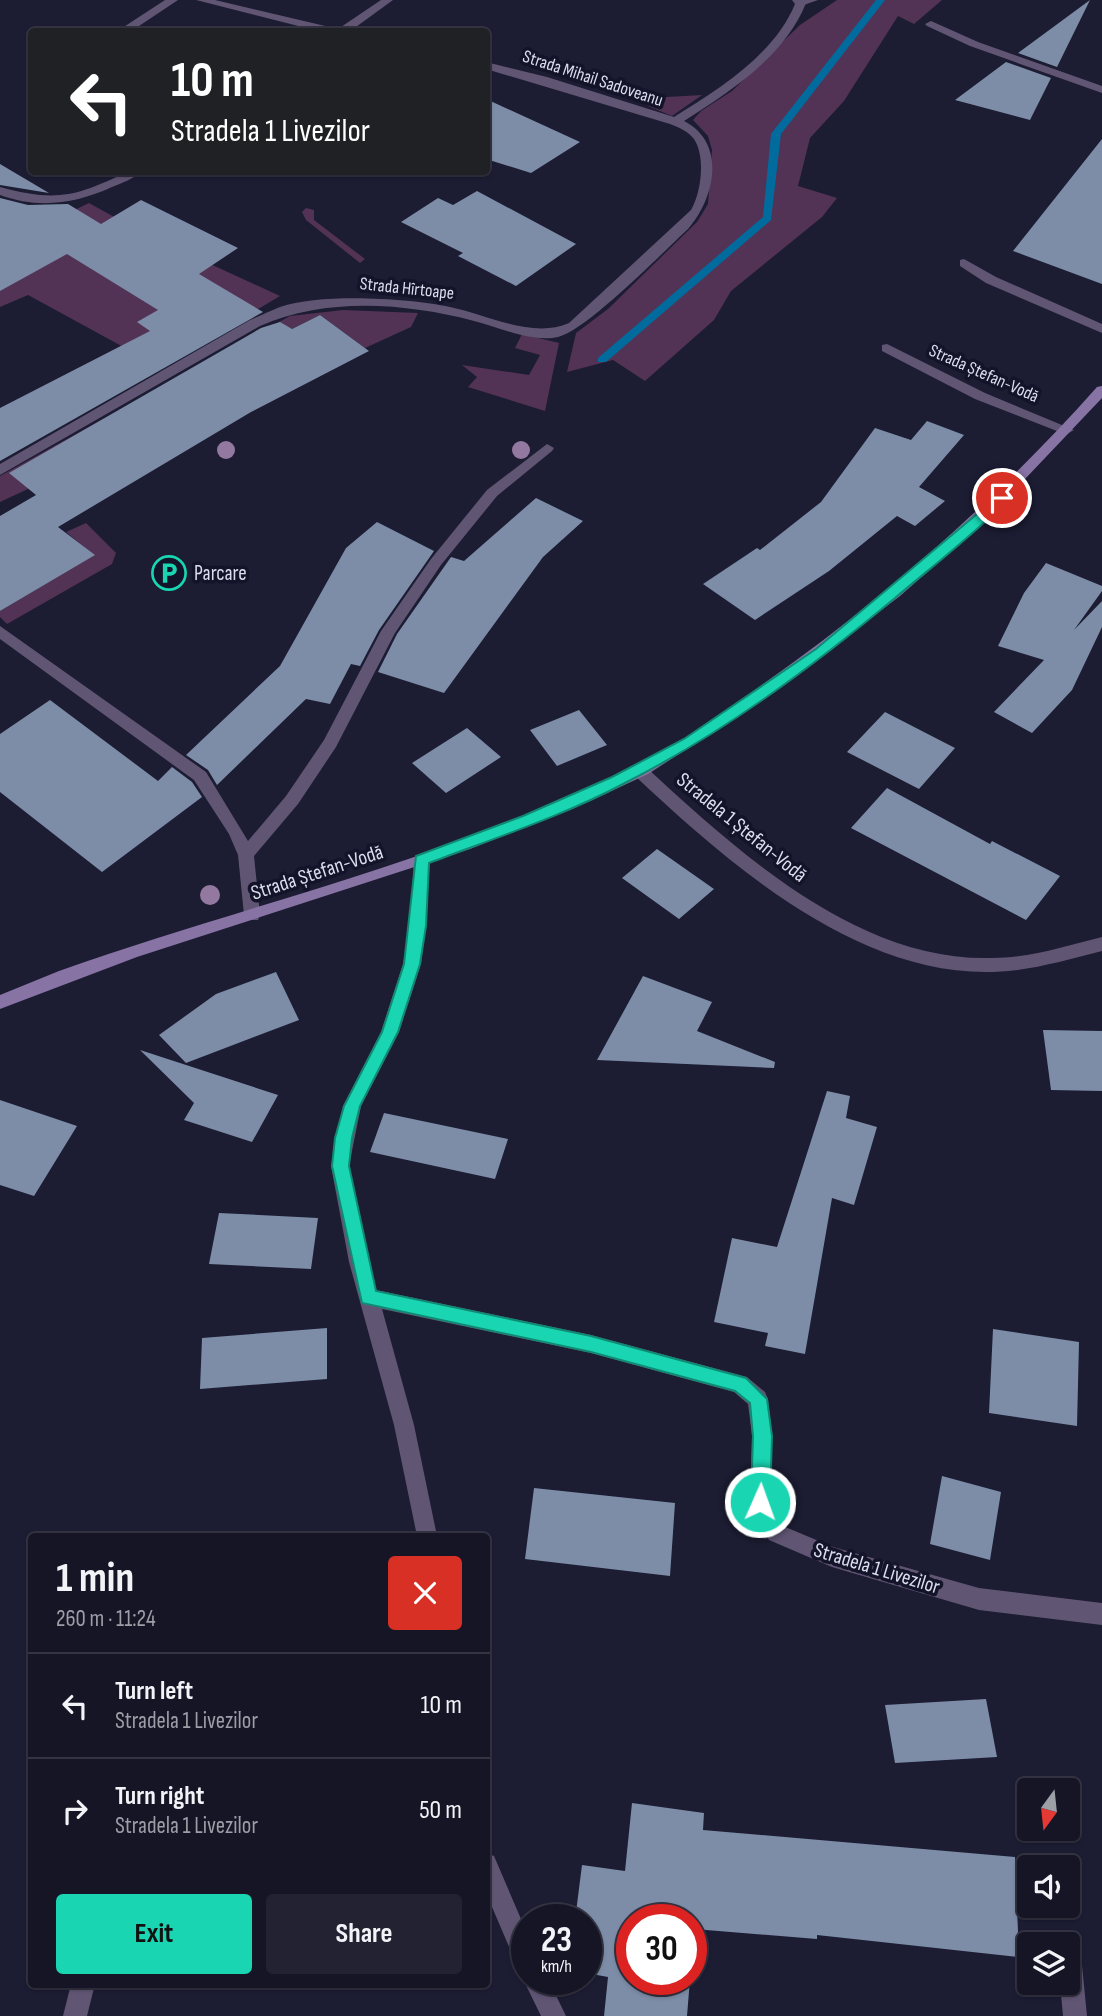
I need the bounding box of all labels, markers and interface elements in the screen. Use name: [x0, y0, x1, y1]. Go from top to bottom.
street label: Strada Mihail Sadoveanu: [520, 46, 666, 111]
text: 10 m: [171, 52, 254, 111]
icon: left: [56, 56, 147, 147]
text: Stradela 1 Livezilor: [171, 112, 370, 151]
street label: Strada Hîrtoape: [359, 273, 455, 304]
street label: Strada Ștefan-Vodă: [926, 340, 1042, 407]
pin: [972, 468, 1032, 528]
icon: arrive: [983, 479, 1021, 517]
parking icon: Parcare: [150, 554, 188, 592]
place label: Parcare: [194, 561, 247, 586]
street label: Stradela 1 Ștefan-Vodă: [671, 767, 812, 888]
street label: Strada Ștefan-Vodă: [248, 839, 386, 906]
position arrow: [723, 1465, 797, 1539]
street label: Stradela 1 Livezilor: [811, 1537, 943, 1600]
text: 1 min: [56, 1553, 134, 1604]
button: close: [388, 1556, 462, 1630]
text: 260 m · 11:24: [56, 1605, 156, 1633]
text: Turn left: [115, 1676, 193, 1707]
icon: left: [56, 1687, 94, 1725]
text: 10 m: [420, 1690, 462, 1721]
text: Stradela 1 Livezilor: [115, 1707, 258, 1735]
north arrow: [1017, 1778, 1080, 1841]
map controls: [1017, 1778, 1080, 1995]
text: Turn right: [115, 1781, 204, 1812]
icon: right: [56, 1792, 94, 1830]
text: 50 m: [419, 1795, 462, 1826]
text: Stradela 1 Livezilor: [115, 1812, 258, 1840]
button: sound: [1017, 1855, 1080, 1918]
button: Exit: [56, 1894, 252, 1974]
button: Share: [266, 1894, 462, 1974]
speed limit sign: 30: [616, 1904, 707, 1995]
text: 23: [541, 1919, 572, 1962]
button: layers: [1017, 1932, 1080, 1995]
text: km/h: [541, 1956, 572, 1977]

